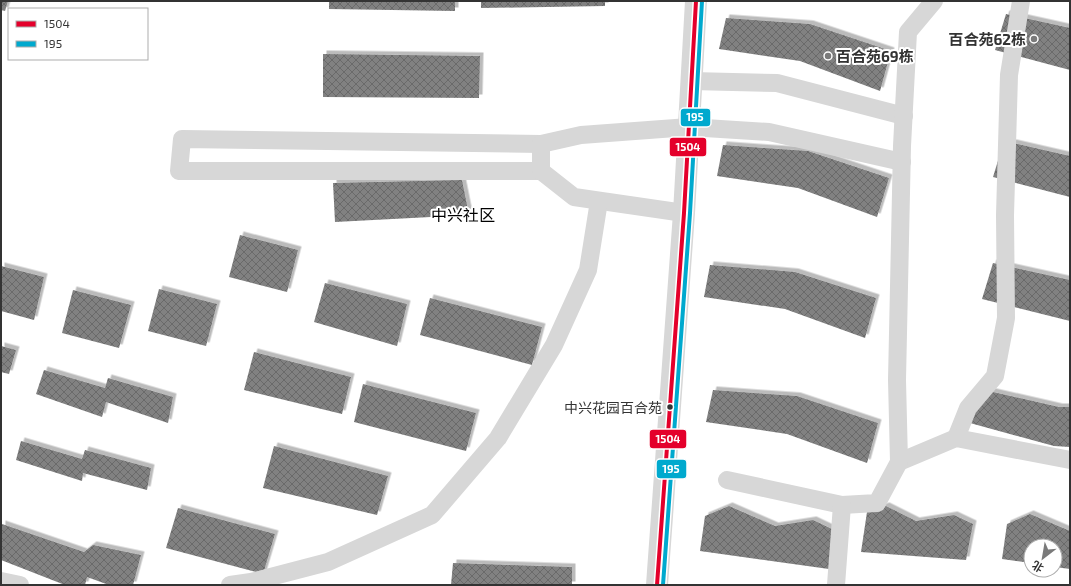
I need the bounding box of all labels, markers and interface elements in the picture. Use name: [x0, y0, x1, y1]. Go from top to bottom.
legend: [8, 8, 148, 60]
text: 1504: [44, 16, 70, 30]
place label: 百合苑62栋: [948, 30, 1026, 48]
marker: 百合苑62栋: [1029, 34, 1039, 44]
text: 195: [44, 36, 62, 50]
place label: 百合苑69栋: [836, 47, 914, 65]
marker: 百合苑69栋: [823, 51, 833, 61]
line badge: 195: [680, 108, 711, 127]
text: 195: [686, 110, 704, 123]
line badge: 1504: [669, 137, 707, 157]
text: 1504: [676, 140, 700, 153]
district label: 中兴社区: [431, 205, 495, 224]
place label: 中兴花园百合苑: [564, 399, 662, 416]
marker: 中兴花园百合苑: [665, 402, 675, 412]
line badge: 1504: [649, 429, 687, 449]
text: 1504: [656, 432, 680, 445]
line badge: 195: [656, 459, 687, 479]
text: 195: [662, 462, 680, 475]
north arrow: [1023, 538, 1063, 578]
text: 北: [1030, 559, 1046, 575]

